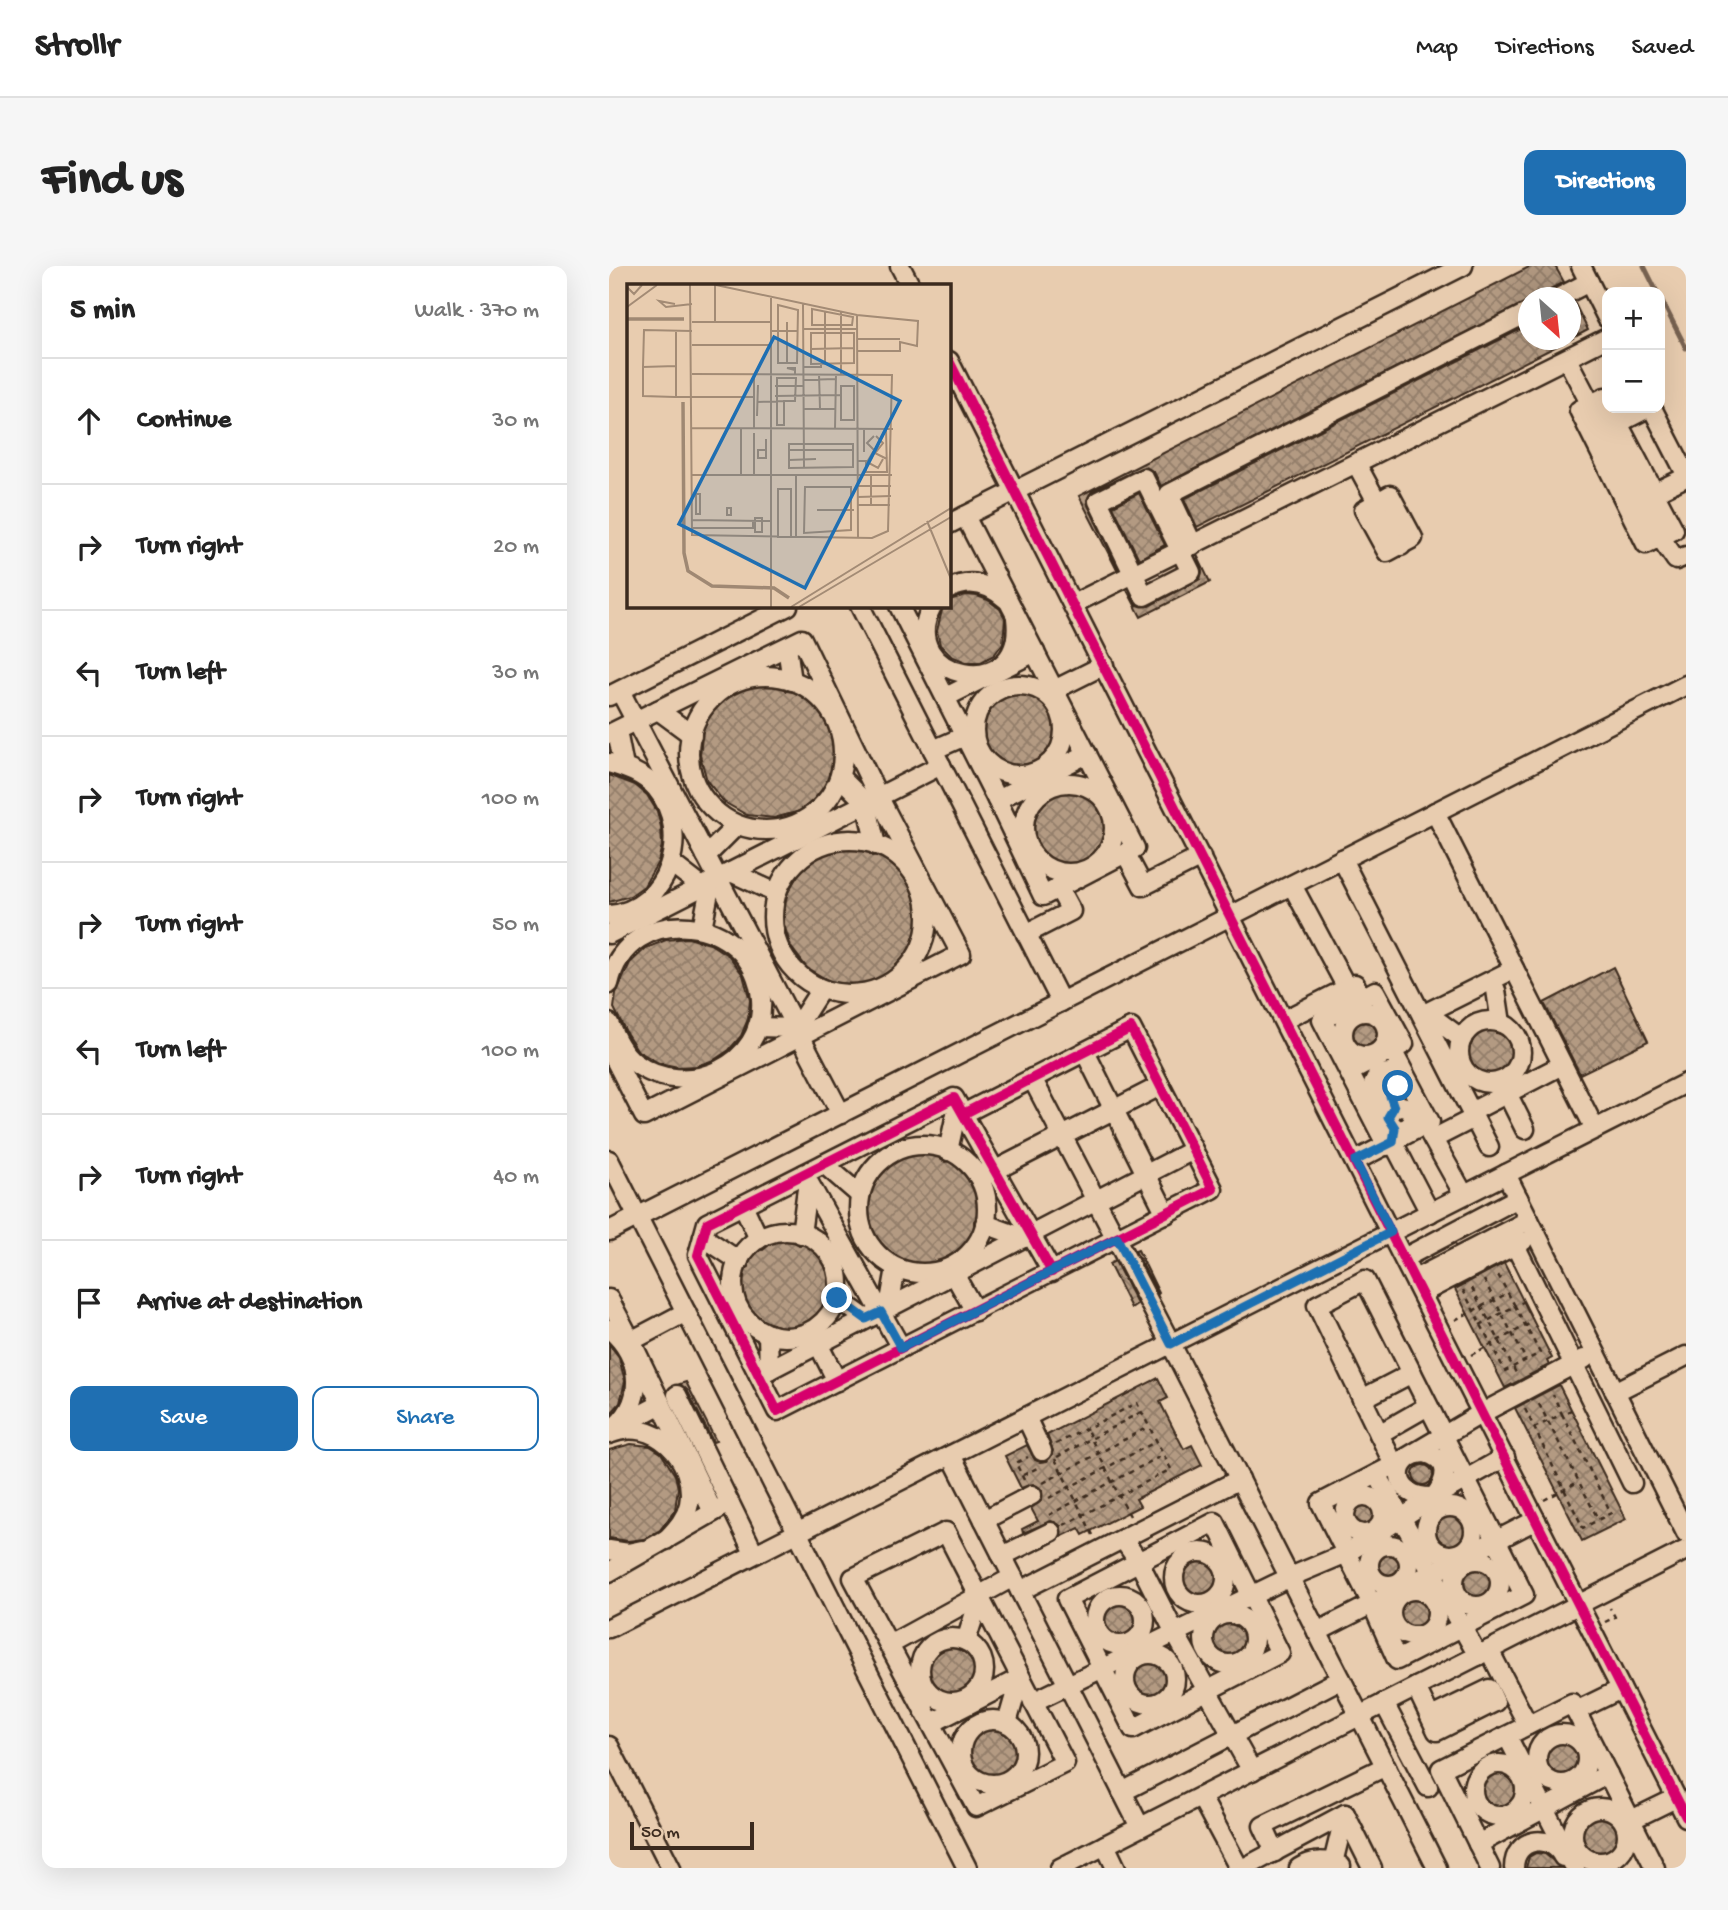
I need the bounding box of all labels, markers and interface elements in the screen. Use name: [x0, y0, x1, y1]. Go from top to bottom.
text: Strollr: [35, 29, 119, 67]
text: Map: [1416, 34, 1458, 63]
text: Directions: [1496, 34, 1594, 63]
text: Saved: [1632, 34, 1693, 63]
button: Directions: [1524, 150, 1686, 215]
text: Find us: [42, 153, 182, 211]
inset map: [627, 284, 950, 607]
north arrow: [1518, 287, 1581, 350]
map controls: [1602, 287, 1665, 413]
button: +: [1602, 287, 1665, 350]
text: 5 min: [70, 294, 135, 329]
text: Walk · 370 m: [415, 298, 539, 325]
button: −: [1602, 350, 1665, 413]
icon: ahead: [70, 402, 108, 440]
text: Continue: [137, 406, 231, 437]
text: 30 m: [492, 408, 539, 435]
icon: right: [70, 528, 108, 566]
text: Turn right: [137, 532, 241, 563]
text: 20 m: [493, 534, 539, 561]
icon: left: [70, 654, 108, 692]
text: Turn left: [137, 658, 225, 689]
text: 30 m: [492, 660, 539, 687]
icon: right: [70, 780, 108, 818]
text: Turn right: [137, 784, 241, 815]
text: 100 m: [482, 786, 539, 813]
icon: right: [70, 906, 108, 944]
text: Turn right: [137, 910, 241, 941]
text: 50 m: [492, 912, 539, 939]
icon: left: [70, 1032, 108, 1070]
text: Turn left: [137, 1036, 225, 1067]
text: 100 m: [482, 1038, 539, 1065]
route start: [1382, 1070, 1413, 1101]
icon: right: [70, 1158, 108, 1196]
text: Turn right: [137, 1162, 241, 1193]
text: 40 m: [493, 1164, 539, 1191]
route end: [821, 1282, 852, 1313]
icon: arrive: [70, 1284, 108, 1322]
text: Arrive at destination: [137, 1288, 362, 1319]
button: Save: [70, 1386, 298, 1451]
button: Share: [312, 1386, 539, 1451]
scale bar: [630, 1819, 754, 1851]
text: 50 m: [641, 1822, 680, 1845]

